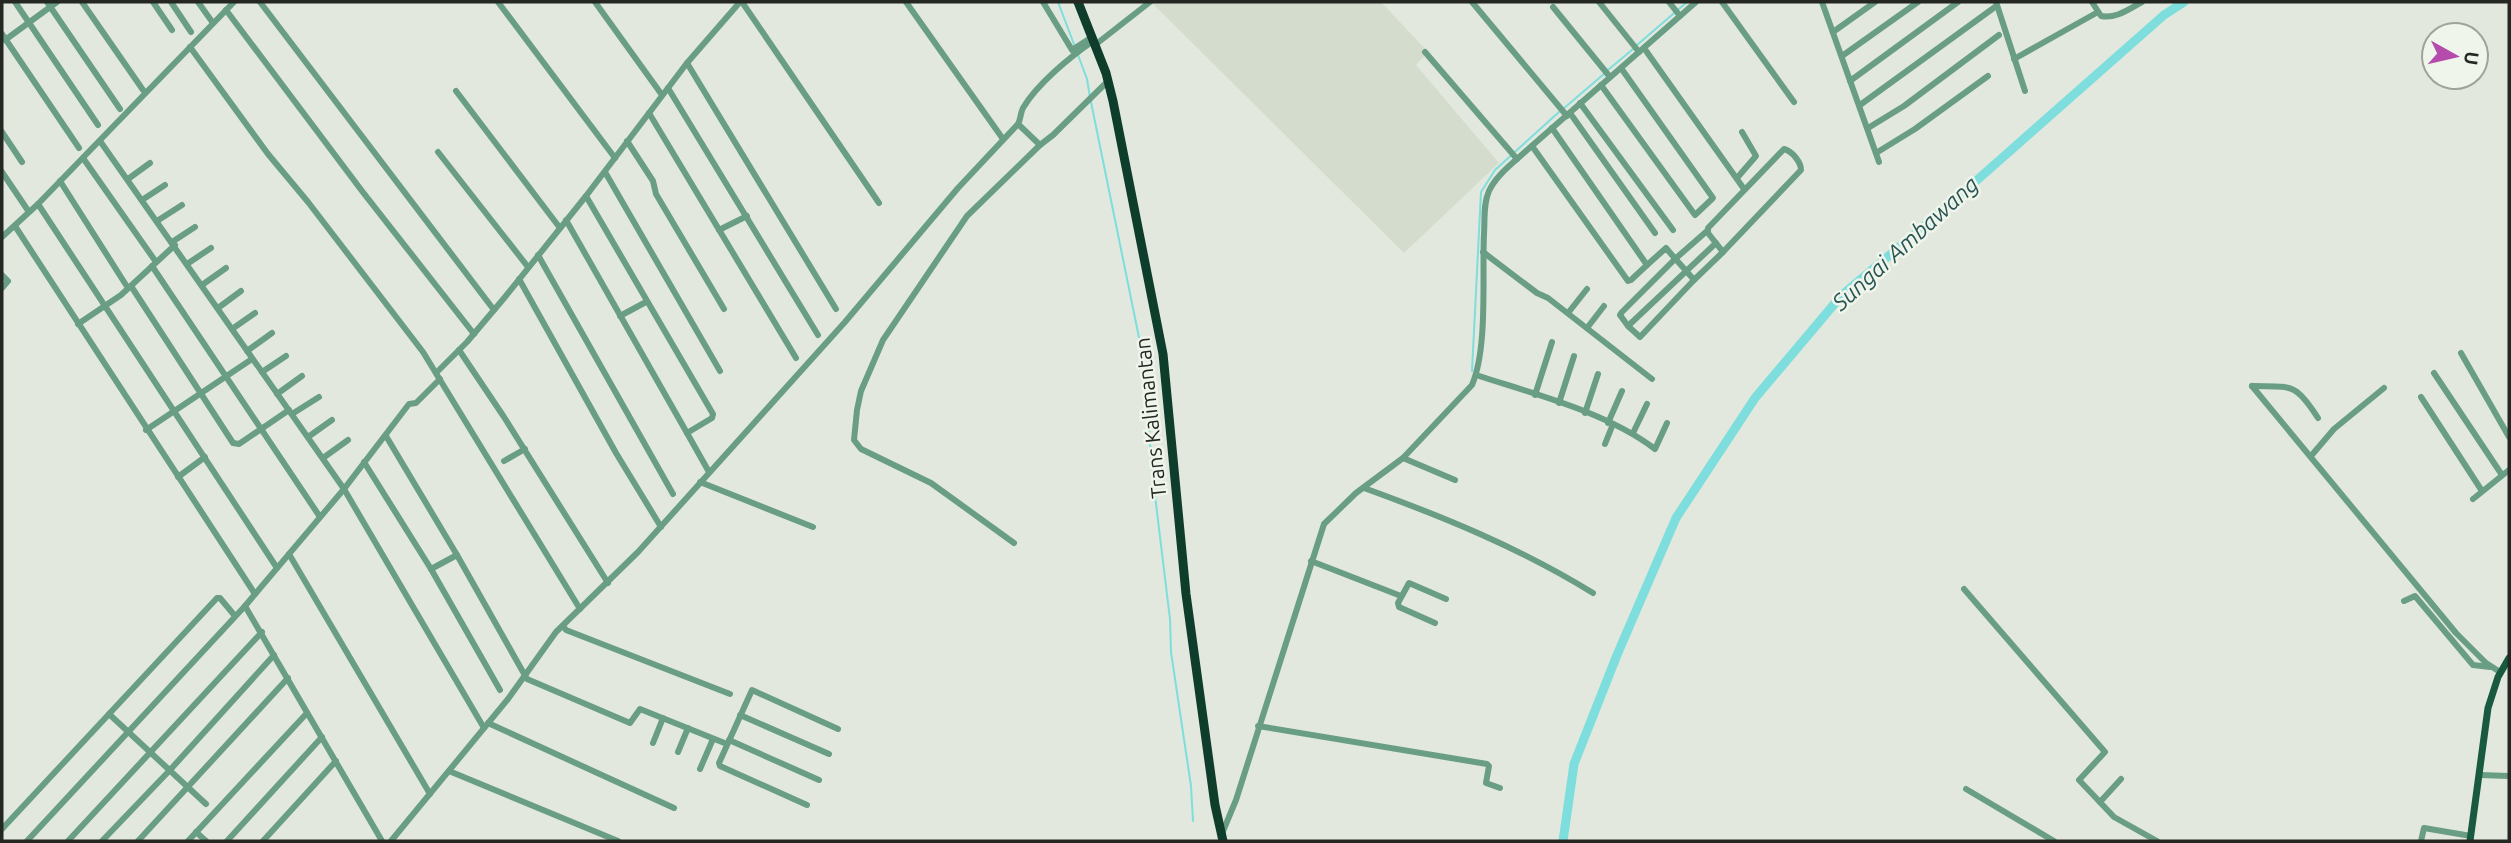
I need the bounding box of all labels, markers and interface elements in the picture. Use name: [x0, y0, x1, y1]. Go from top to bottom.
north arrow: [2420, 21, 2490, 91]
text: U: [2460, 50, 2484, 66]
water label: Sungai Ambawang: [1826, 171, 1983, 316]
street label: Trans Kalimantan: [1130, 336, 1170, 500]

